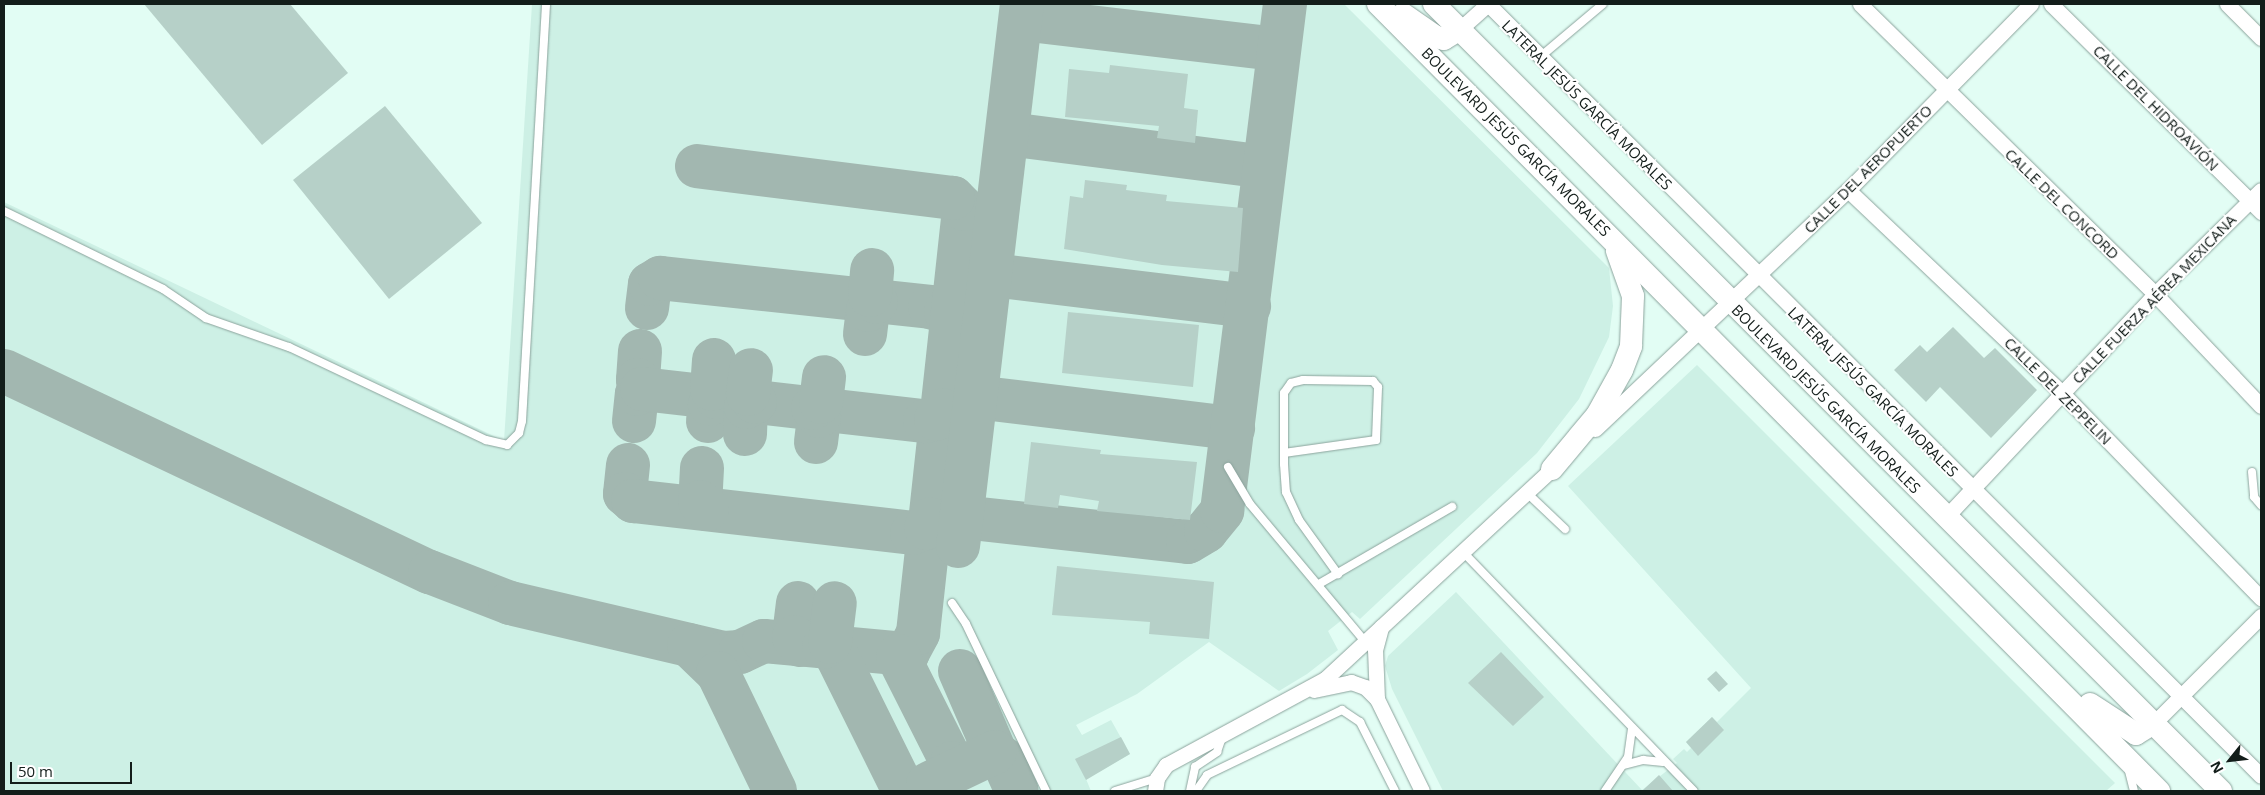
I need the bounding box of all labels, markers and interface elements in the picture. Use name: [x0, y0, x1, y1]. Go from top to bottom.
street label: LATERAL JESÚS GARCÍA MORALES: [1498, 16, 1676, 194]
street label: CALLE DEL HIDROAVIÓN: [2089, 41, 2223, 175]
street label: BOULEVARD JESÚS GARCÍA MORALES: [1418, 44, 1614, 240]
street label: CALLE DEL AEROPUERTO: [1800, 101, 1936, 237]
street label: CALLE DEL CONCORD: [2001, 145, 2123, 263]
street label: CALLE FUERZA AÉREA MEXICANA: [2068, 211, 2240, 387]
street label: BOULEVARD JESÚS GARCÍA MORALES: [1728, 301, 1924, 497]
street label: LATERAL JESÚS GARCÍA MORALES: [1784, 303, 1962, 481]
street label: CALLE DEL ZEPPELIN: [2001, 334, 2115, 448]
north arrow: [2205, 735, 2255, 785]
scale bar: [12, 752, 135, 784]
text: N: [2205, 758, 2228, 777]
text: 50 m: [18, 761, 53, 781]

